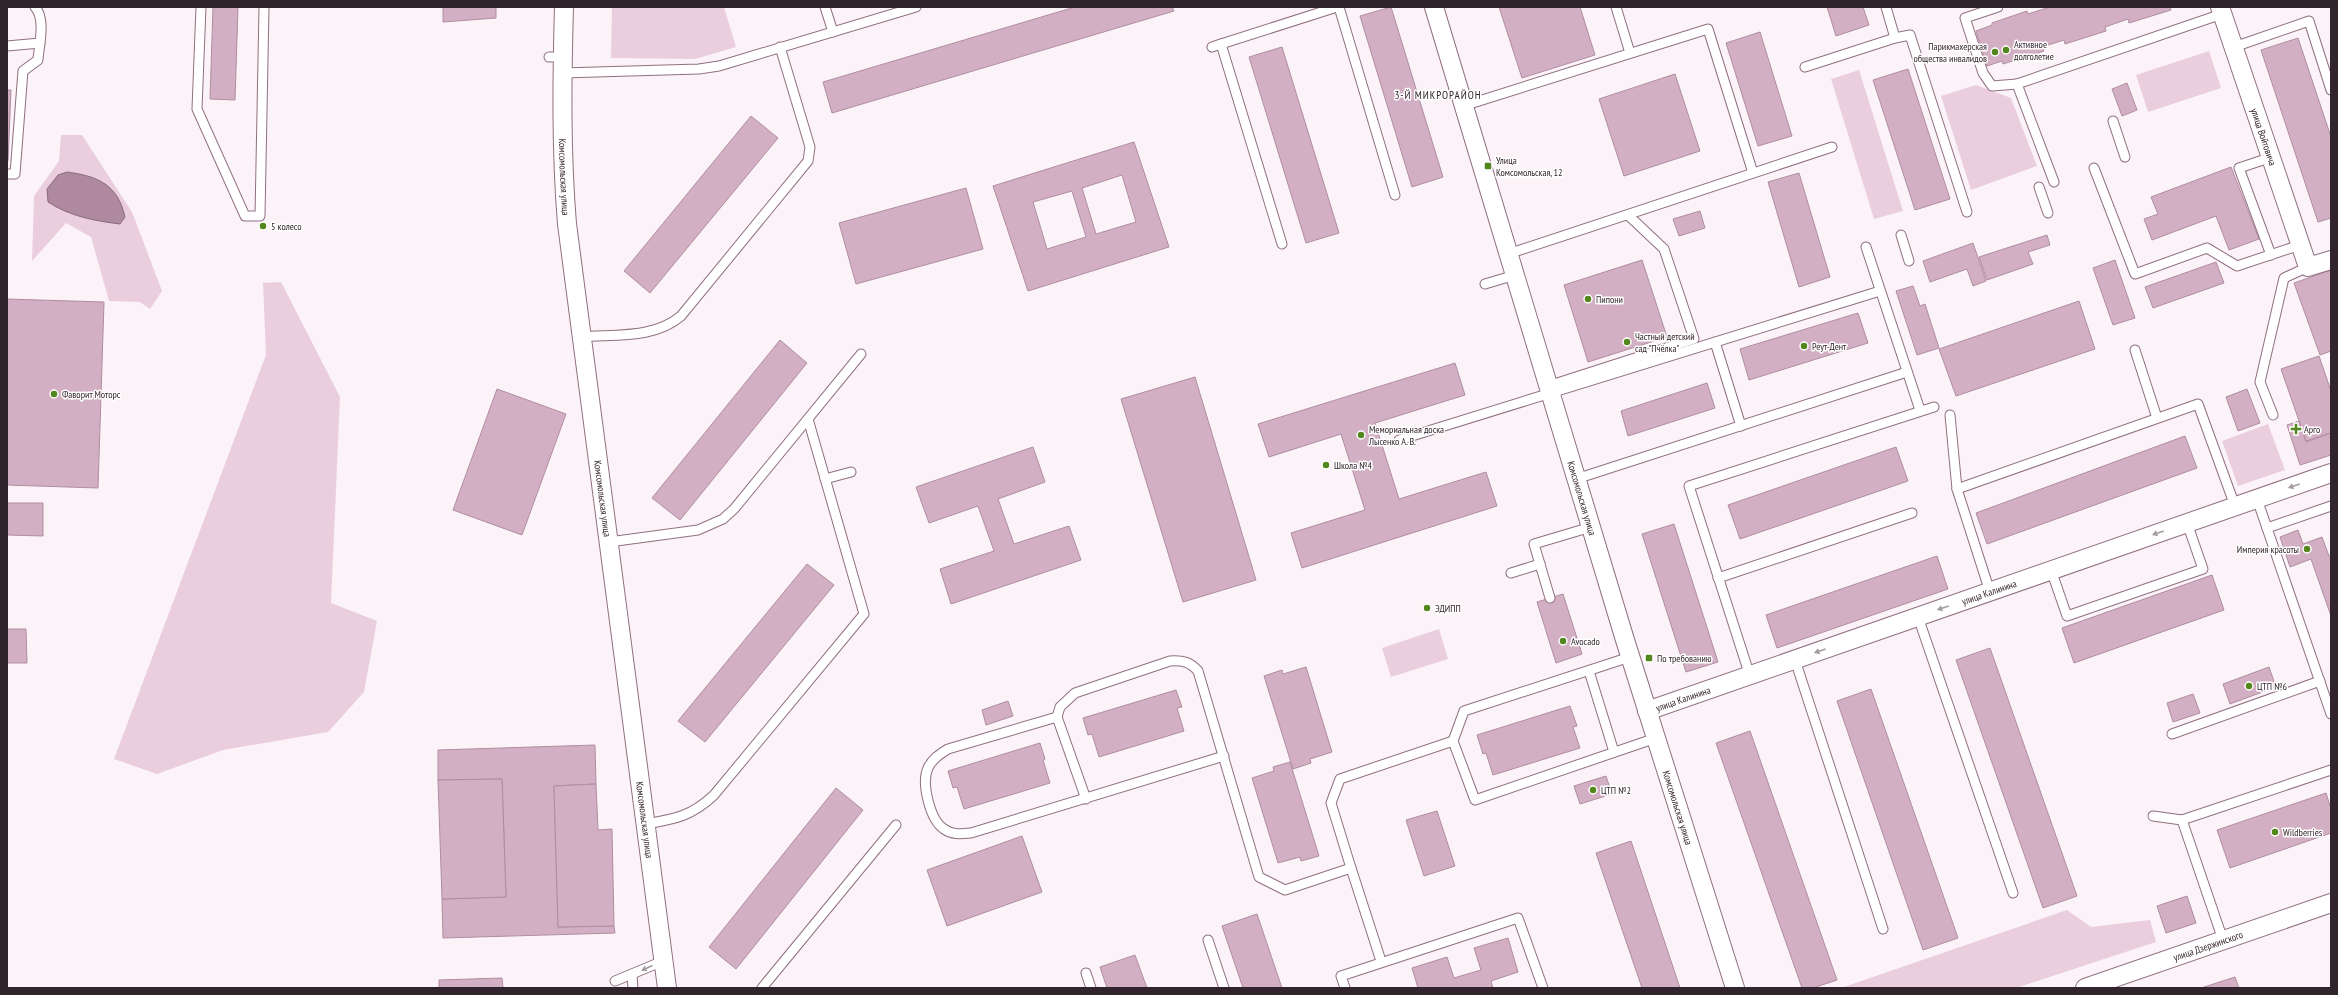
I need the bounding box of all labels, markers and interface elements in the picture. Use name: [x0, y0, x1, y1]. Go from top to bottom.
place label: Активное долголетие: [2014, 38, 2054, 63]
place label: Парикмахерская общества инвалидов: [1913, 40, 1987, 65]
marker: Активное долголетие: [2001, 45, 2011, 55]
marker: Парикмахерская общества инвалидов: [1990, 47, 2000, 57]
district label: 3-Й МИКРОРАЙОН: [1394, 88, 1482, 102]
street label: улица Войтовича: [2248, 106, 2280, 167]
street label: Комсомольская улица: [556, 138, 573, 216]
place label: Улица Комсомольская, 12: [1496, 154, 1563, 179]
marker: Улица Комсомольская, 12: [1483, 161, 1493, 171]
place label: 5 колесо: [271, 220, 302, 233]
marker: 5 колесо: [258, 221, 268, 231]
place label: Пипони: [1596, 293, 1623, 306]
marker: Пипони: [1583, 294, 1593, 304]
place label: Частный детский сад "Пчёлка": [1635, 330, 1695, 355]
marker: Частный детский сад "Пчёлка": [1622, 337, 1632, 347]
place label: Реут-Дент: [1812, 340, 1847, 353]
marker: Реут-Дент: [1799, 341, 1809, 351]
place label: Фаворит Моторс: [62, 388, 121, 401]
marker: Фаворит Моторс: [49, 389, 59, 399]
place label: Мемориальная доска Лысенко А. В.: [1368, 423, 1444, 448]
place label: Арго: [2304, 423, 2320, 436]
marker: Арго: [2291, 424, 2301, 434]
marker: Мемориальная доска Лысенко А. В.: [1356, 430, 1366, 440]
place label: Школа №4: [1334, 459, 1373, 472]
street label: Комсомольская улица: [1565, 459, 1600, 537]
street label: Комсомольская улица: [591, 460, 614, 538]
marker: Школа №4: [1321, 460, 1331, 470]
one-way arrow: [2288, 483, 2300, 489]
one-way arrow: [2152, 530, 2164, 536]
place label: Империя красоты: [2237, 543, 2299, 556]
marker: Империя красоты: [2302, 544, 2312, 554]
street label: улица Калинина: [1960, 577, 2018, 608]
place label: ЭДИПП: [1435, 602, 1461, 615]
marker: ЭДИПП: [1422, 603, 1432, 613]
one-way arrow: [1937, 605, 1949, 611]
place label: Avocado: [1571, 635, 1600, 648]
marker: Avocado: [1558, 636, 1568, 646]
one-way arrow: [1814, 648, 1826, 654]
place label: По требованию: [1657, 652, 1712, 665]
marker: По требованию: [1644, 653, 1654, 663]
place label: ЦТП №6: [2257, 680, 2287, 693]
marker: ЦТП №6: [2244, 681, 2254, 691]
street label: улица Калинина: [1654, 683, 1712, 714]
street label: Комсомольская улица: [1660, 769, 1696, 846]
street label: Комсомольская улица: [634, 781, 656, 859]
place label: ЦТП №2: [1601, 784, 1631, 797]
marker: ЦТП №2: [1588, 785, 1598, 795]
place label: Wildberries: [2283, 826, 2323, 839]
marker: Wildberries: [2270, 827, 2280, 837]
street label: улица Дзержинского: [2171, 928, 2244, 964]
one-way arrow: [642, 965, 653, 971]

